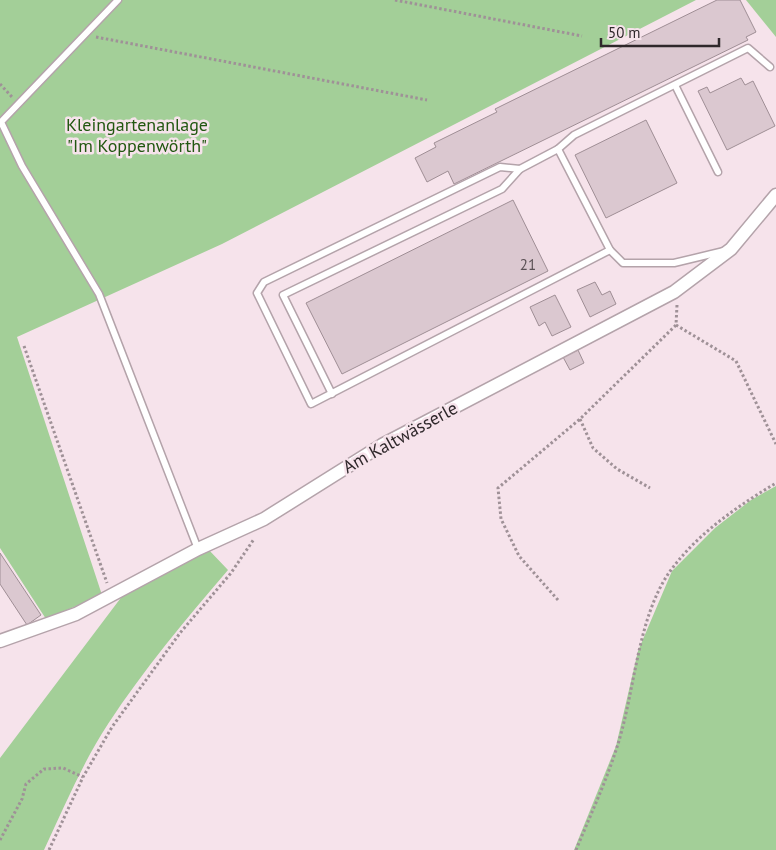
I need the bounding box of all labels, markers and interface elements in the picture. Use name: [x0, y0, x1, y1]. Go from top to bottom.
scale bar: [601, 15, 718, 47]
text: 50 m: [608, 23, 641, 42]
park label: Kleingartenanlage "Im Koppenwörth": [66, 113, 208, 157]
house number: 21: [520, 255, 536, 274]
street label: Am Kaltwässerle: [339, 396, 461, 478]

